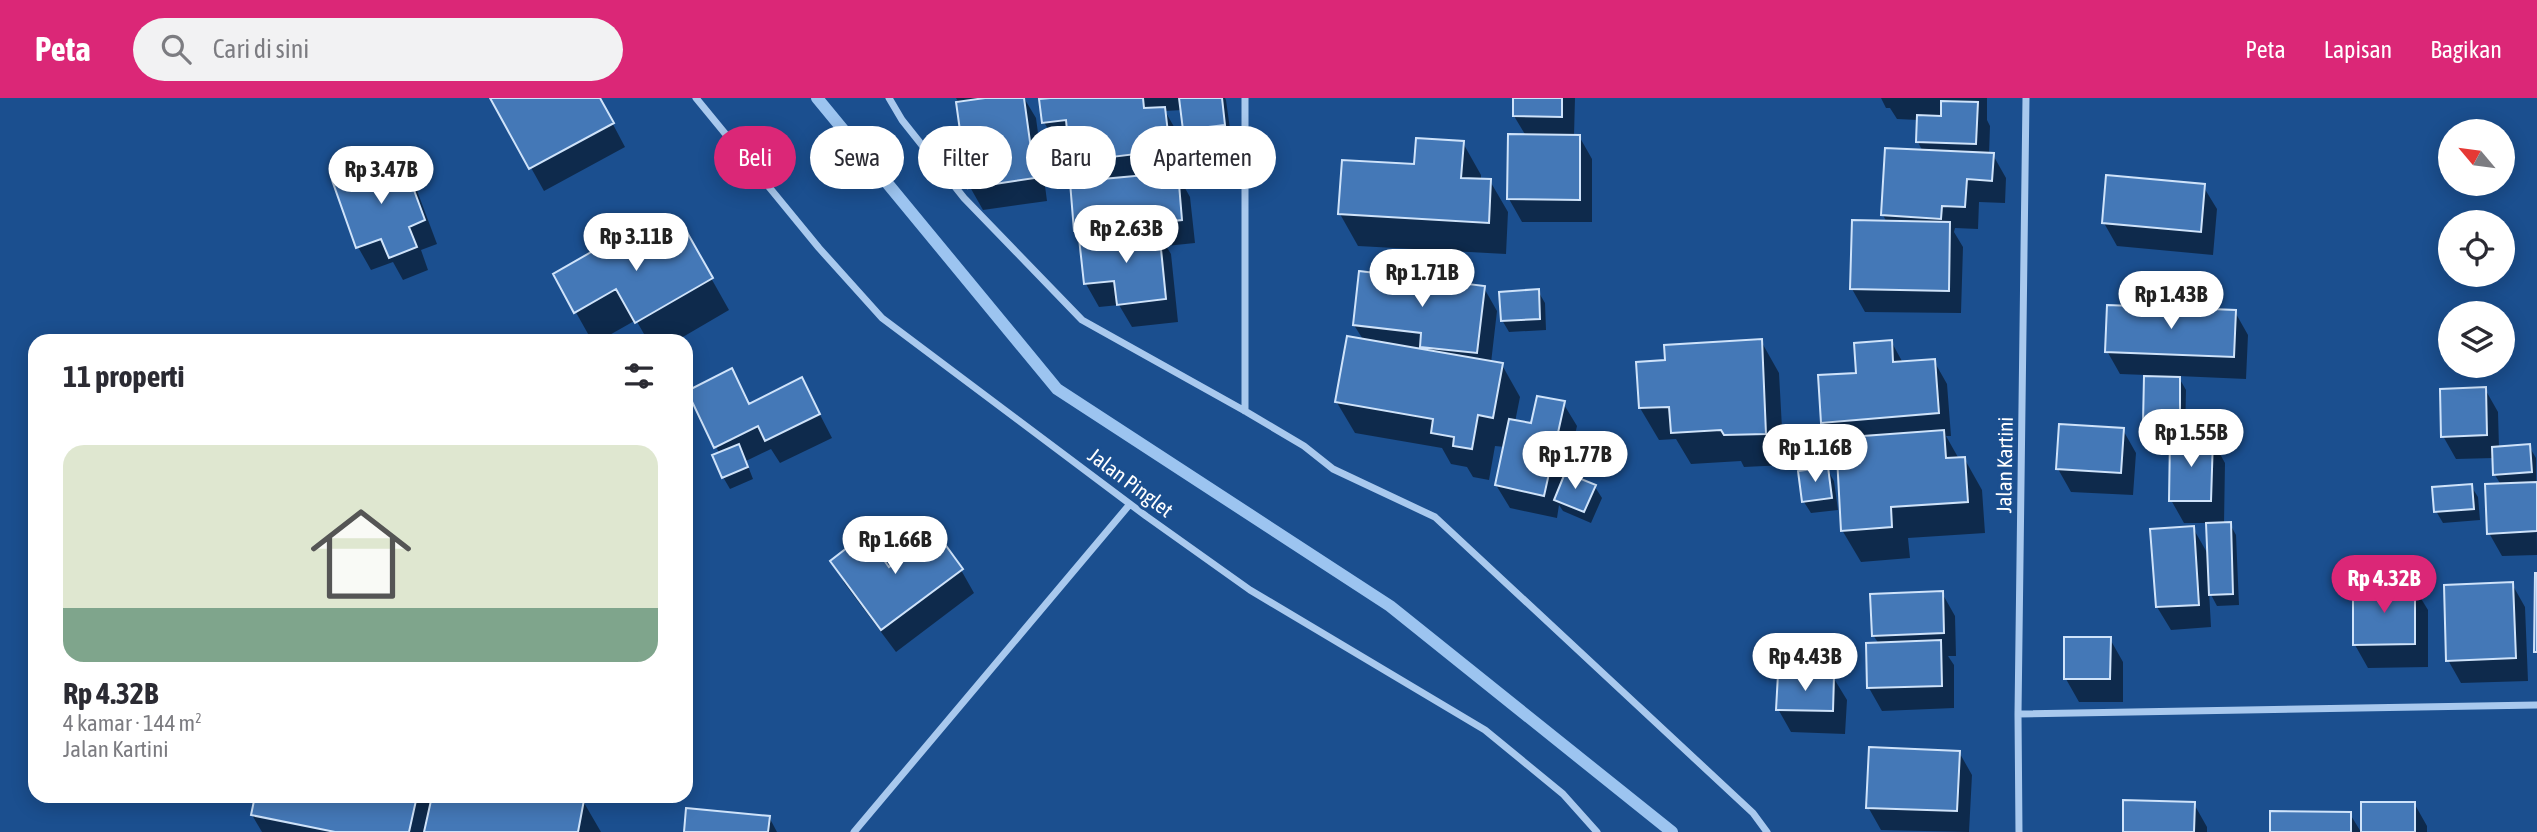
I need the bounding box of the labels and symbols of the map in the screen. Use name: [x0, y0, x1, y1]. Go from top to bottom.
north arrow: [2438, 119, 2515, 196]
pin: Rp 3.47B: [309, 146, 453, 206]
pin: Rp 2.63B: [1054, 206, 1198, 265]
pin: Rp 3.11B: [564, 214, 708, 273]
pin: Rp 1.71B: [1350, 250, 1494, 309]
pin: Rp 1.43B: [2099, 272, 2243, 331]
pin: Rp 1.55B: [2119, 410, 2263, 469]
street label: Jalan Kartini: [1991, 417, 2017, 513]
pin: Rp 1.16B: [1743, 424, 1887, 484]
pin: Rp 1.77B: [1503, 432, 1647, 491]
street label: Jalan Pinglet: [1084, 442, 1178, 522]
pin: Rp 1.66B: [823, 517, 967, 576]
pin: Rp 4.32B: [2312, 556, 2456, 615]
pin: Rp 4.43B: [1733, 634, 1877, 693]

